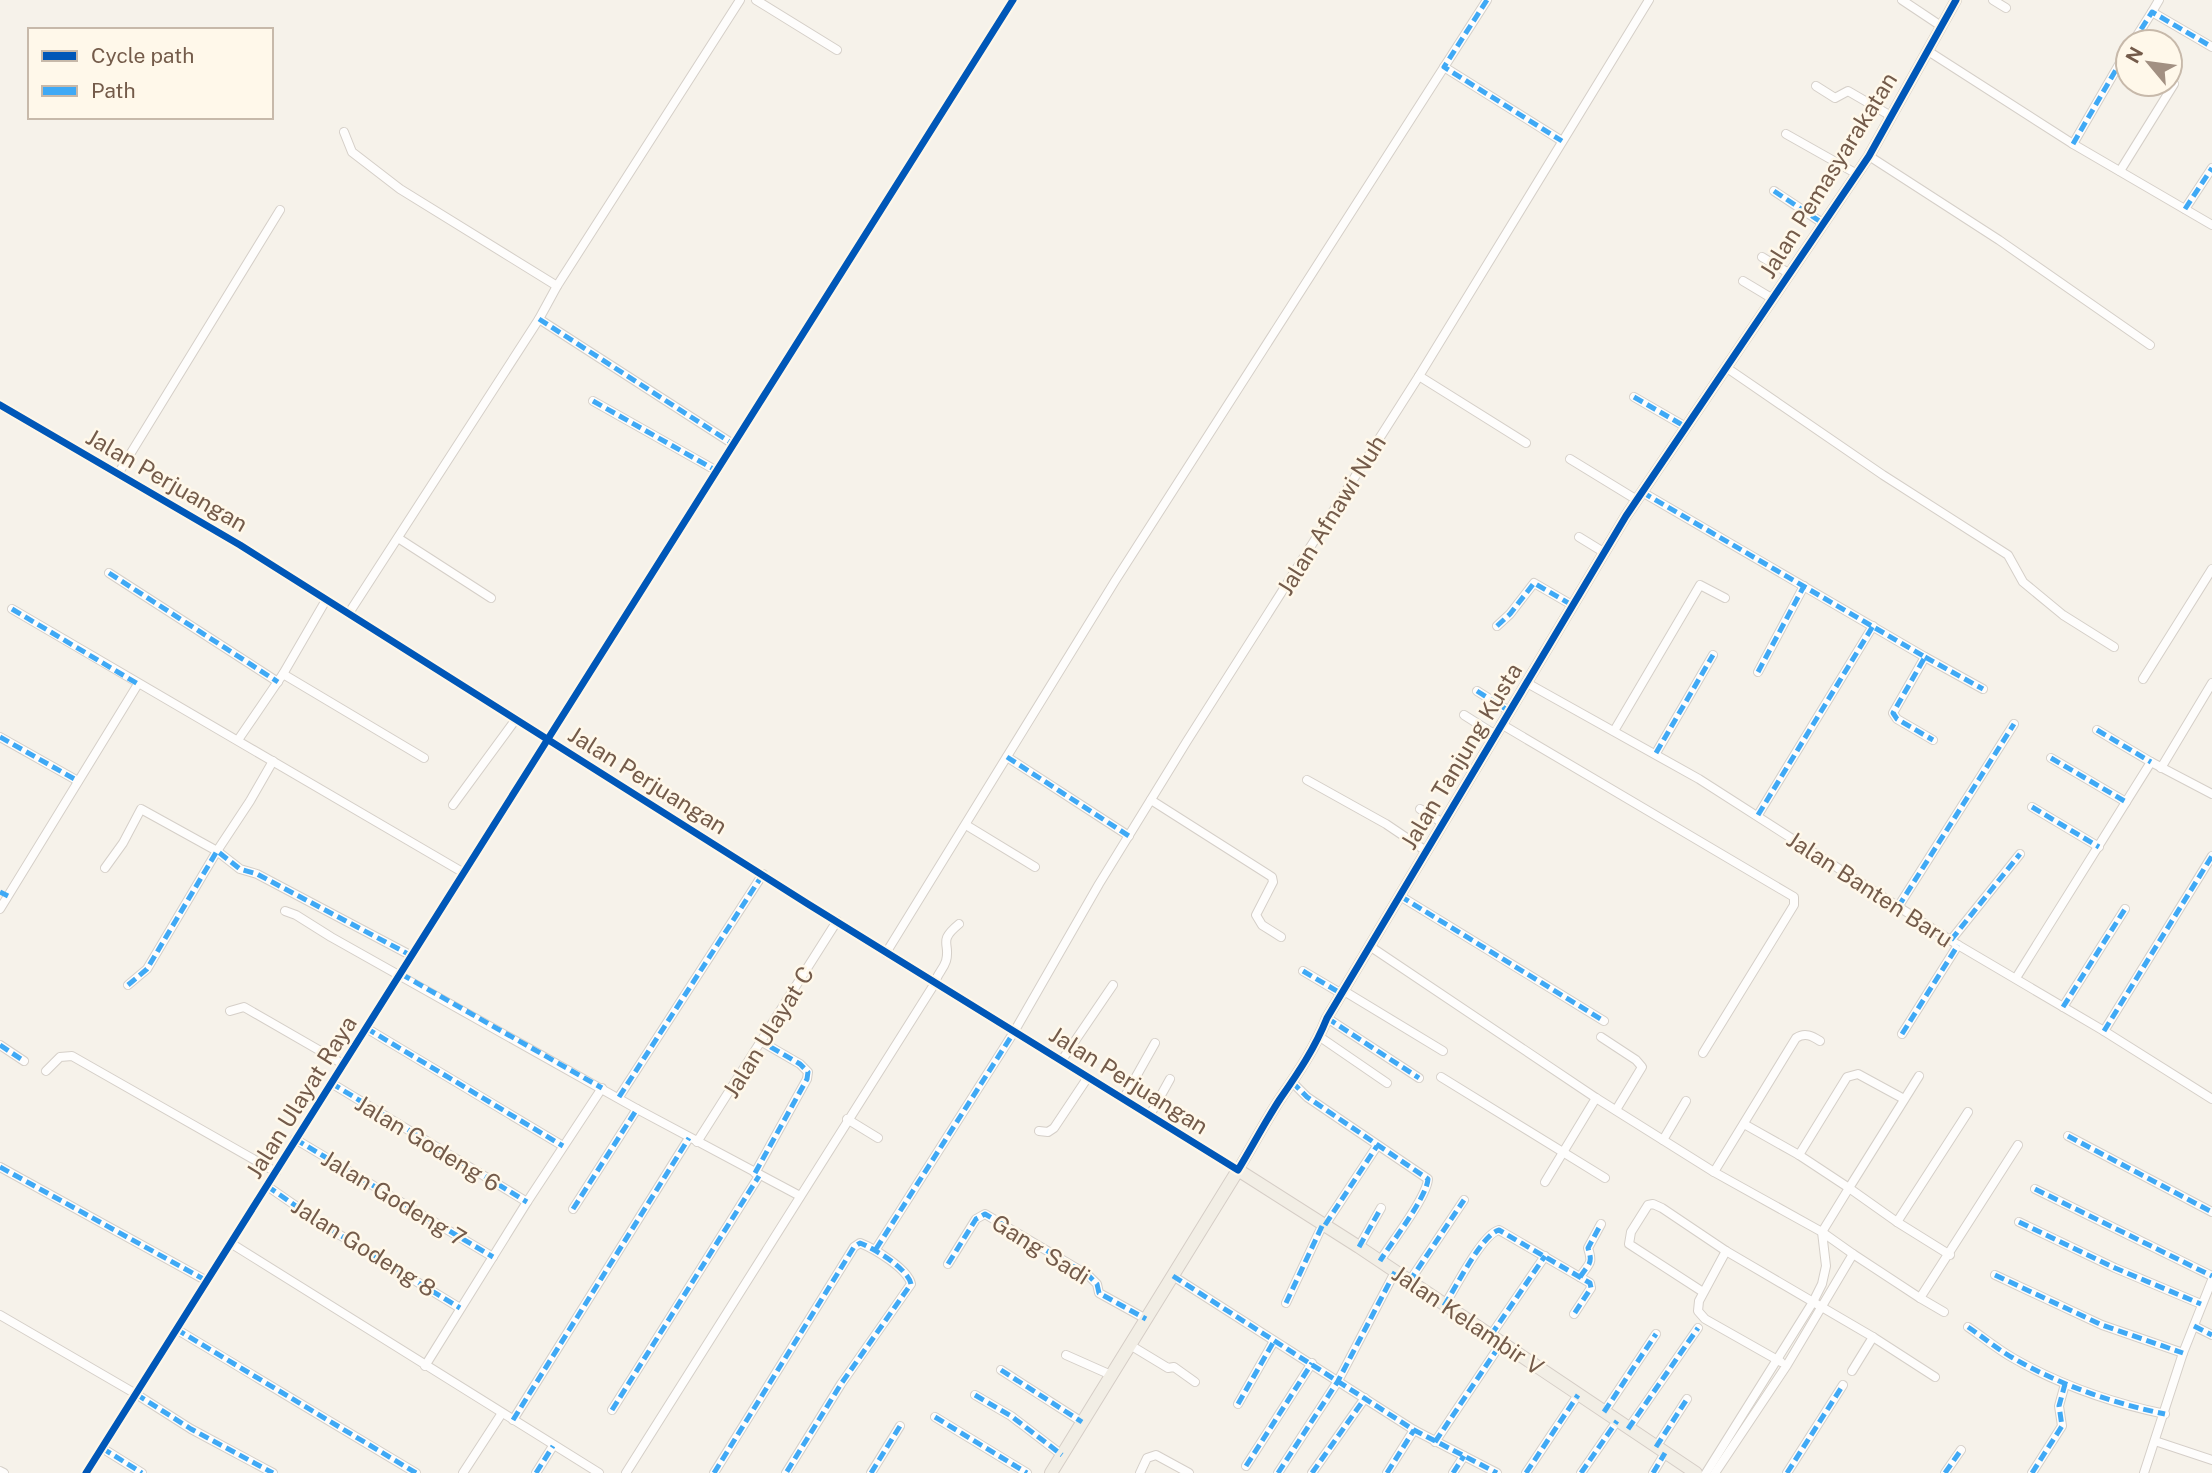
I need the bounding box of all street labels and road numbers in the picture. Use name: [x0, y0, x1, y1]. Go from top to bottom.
street label: Jalan Pemasyarakatan: [1754, 67, 1902, 283]
street label: Jalan Perjuangan: [81, 423, 253, 537]
street label: Jalan Afnawi Nuh: [1271, 430, 1391, 600]
street label: Jalan Tanjung Kusta: [1395, 658, 1527, 854]
street label: Jalan Perjuangan: [564, 720, 732, 840]
street label: Jalan Banten Baru: [1782, 825, 1958, 953]
street label: Jalan Ulayat C: [717, 961, 819, 1103]
street label: Jalan Ulayat Raya: [240, 1011, 362, 1183]
street label: Jalan Perjuangan: [1045, 1020, 1213, 1140]
street label: Jalan Godeng 6: [351, 1089, 505, 1197]
street label: Jalan Godeng 7: [317, 1144, 471, 1252]
street label: Jalan Godeng 8: [287, 1192, 441, 1302]
street label: Gang Sadi: [987, 1208, 1095, 1290]
street label: Jalan Kelambir V: [1387, 1259, 1549, 1381]

